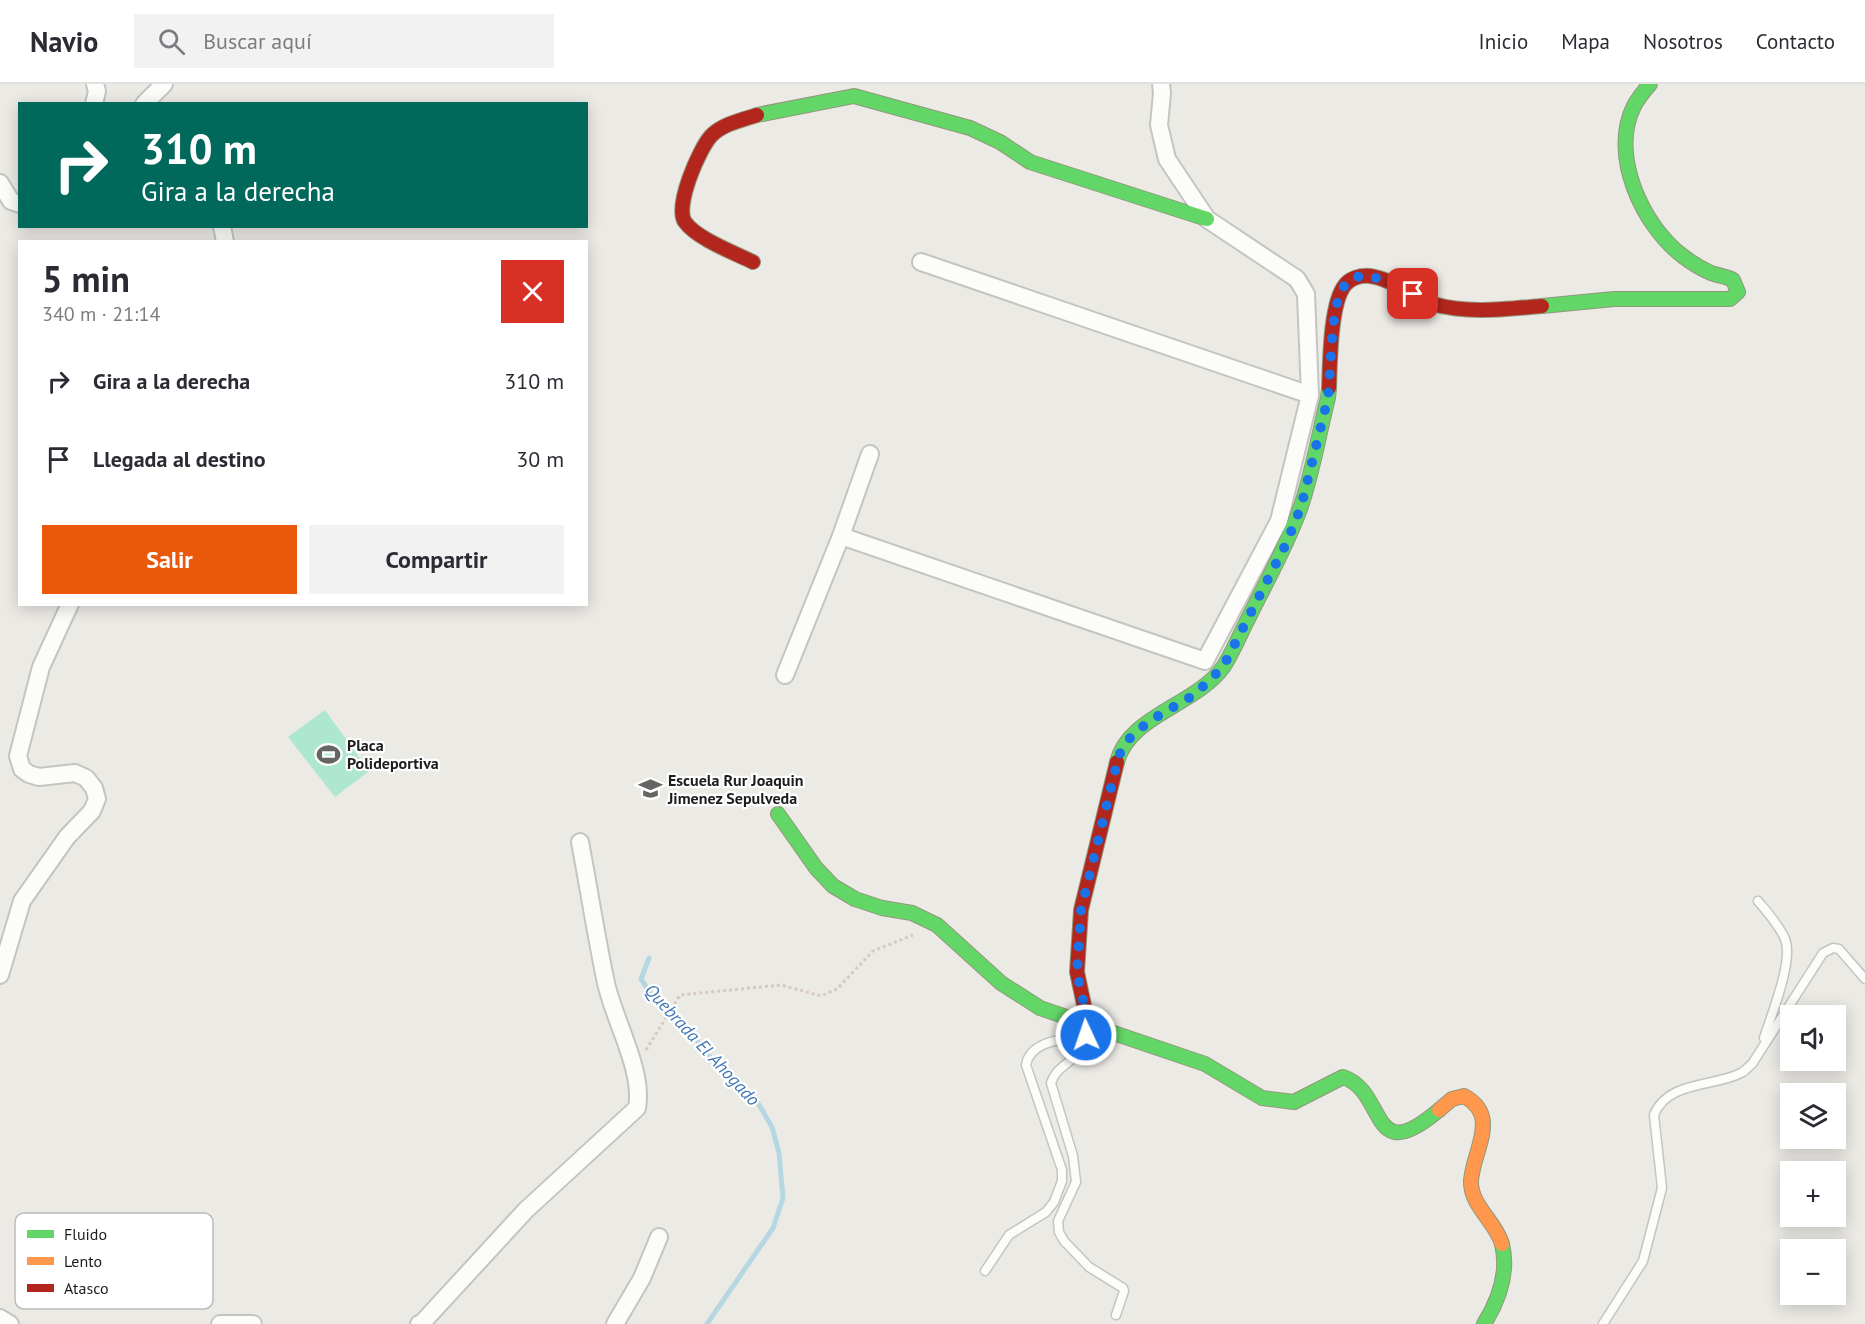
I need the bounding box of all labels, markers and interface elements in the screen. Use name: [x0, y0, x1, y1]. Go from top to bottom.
search box: [134, 14, 554, 68]
text: Navio: [30, 23, 98, 60]
icon: search: [155, 25, 188, 58]
text: Buscar aquí: [203, 27, 312, 55]
text: Inicio: [1479, 28, 1528, 55]
text: Mapa: [1561, 28, 1610, 55]
text: Nosotros: [1643, 28, 1723, 55]
text: Contacto: [1756, 28, 1835, 55]
text: 310 m: [141, 121, 257, 176]
icon: right: [42, 126, 120, 204]
text: Gira a la derecha: [141, 174, 335, 208]
text: 5 min: [42, 255, 130, 302]
button: close: [501, 260, 564, 323]
pin: [1387, 268, 1438, 319]
icon: arrive: [1396, 277, 1429, 310]
text: 340 m · 21:14: [42, 301, 160, 327]
icon: right: [42, 365, 75, 398]
text: Gira a la derecha: [93, 367, 250, 395]
text: 310 m: [504, 367, 564, 395]
icon: arrive: [42, 443, 75, 476]
text: Llegada al destino: [93, 445, 266, 473]
text: 30 m: [516, 445, 564, 473]
button: Salir: [42, 525, 297, 594]
button: Compartir: [309, 525, 564, 594]
place label: Placa Polideportiva: [347, 735, 439, 773]
sports icon: Placa Polideportiva: [316, 741, 342, 767]
place label: Escuela Rur Joaquin Jimenez Sepulveda: [667, 770, 803, 808]
school or university icon: Escuela Rur Joaquin Jimenez Sepulveda: [637, 776, 663, 802]
water label: Quebrada El Ahogado: [640, 979, 765, 1111]
position arrow: [1054, 1003, 1118, 1067]
map controls: [1780, 1005, 1846, 1305]
button: sound: [1780, 1005, 1846, 1071]
button: layers: [1780, 1083, 1846, 1149]
button: +: [1780, 1161, 1846, 1227]
legend: [15, 1213, 213, 1309]
text: Fluido: [64, 1224, 107, 1244]
button: −: [1780, 1239, 1846, 1305]
text: Lento: [64, 1251, 102, 1271]
text: Atasco: [64, 1278, 109, 1298]

